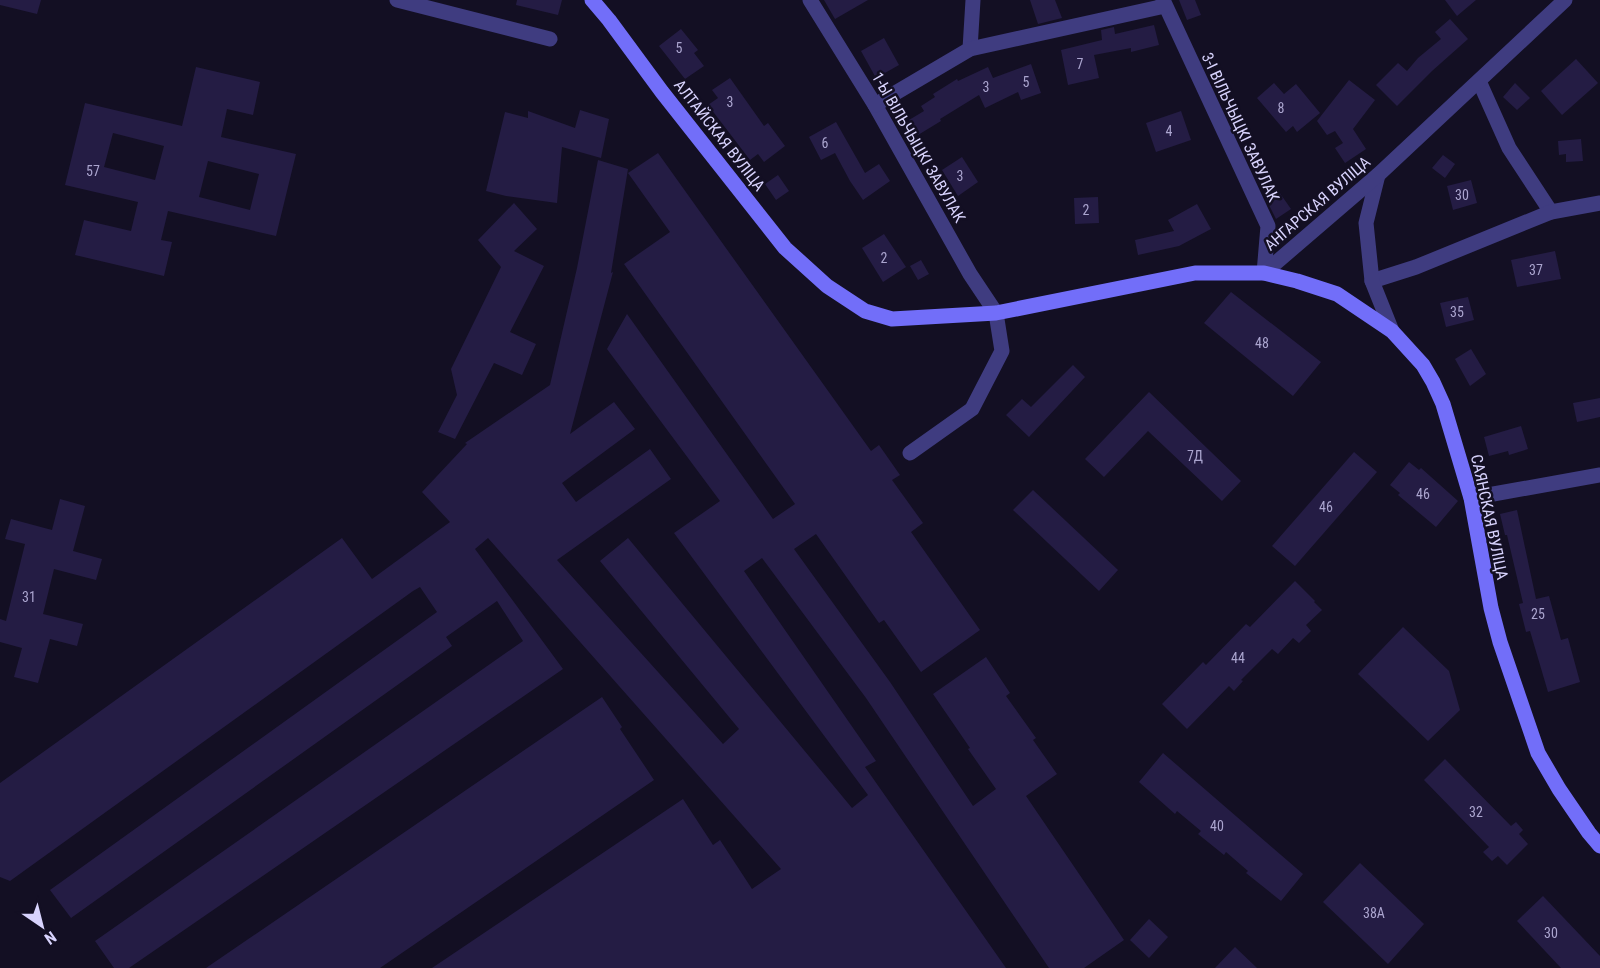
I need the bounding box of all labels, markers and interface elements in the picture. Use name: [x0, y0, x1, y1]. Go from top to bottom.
house number: 5: [676, 40, 683, 56]
street label: 3-І ВІЛЬЧЫЦКІ ЗАВУЛАК: [1198, 50, 1283, 205]
house number: 7: [1077, 56, 1084, 72]
street label: 1-Ы ВІЛЬЧЫЦКІ ЗАВУЛАК: [868, 69, 969, 226]
house number: 5: [1023, 74, 1030, 90]
street label: АЛТАЙСКАЯ ВУЛІЦА: [670, 76, 769, 195]
house number: 3: [983, 79, 989, 95]
house number: 3: [727, 94, 733, 110]
house number: 8: [1278, 100, 1285, 116]
house number: 4: [1166, 123, 1173, 139]
house number: 6: [822, 135, 829, 151]
street label: АНГАРСКАЯ ВУЛІЦА: [1261, 152, 1374, 254]
house number: 57: [86, 163, 100, 179]
house number: 3: [957, 168, 963, 184]
house number: 30: [1455, 187, 1469, 203]
house number: 2: [1083, 202, 1090, 218]
house number: 2: [881, 250, 888, 266]
house number: 37: [1529, 262, 1543, 278]
house number: 35: [1450, 304, 1464, 320]
house number: 48: [1255, 335, 1269, 351]
house number: 7Д: [1187, 448, 1203, 464]
street label: САЯНСКАЯ ВУЛІЦА: [1467, 453, 1512, 581]
house number: 46: [1416, 486, 1430, 502]
house number: 46: [1319, 499, 1333, 515]
house number: 31: [22, 589, 36, 605]
house number: 25: [1531, 606, 1545, 622]
house number: 44: [1231, 650, 1245, 666]
house number: 32: [1469, 804, 1483, 820]
house number: 40: [1210, 818, 1224, 834]
north arrow: [12, 896, 72, 956]
house number: 38А: [1363, 905, 1385, 921]
house number: 30: [1544, 925, 1558, 941]
text: N: [41, 927, 60, 948]

